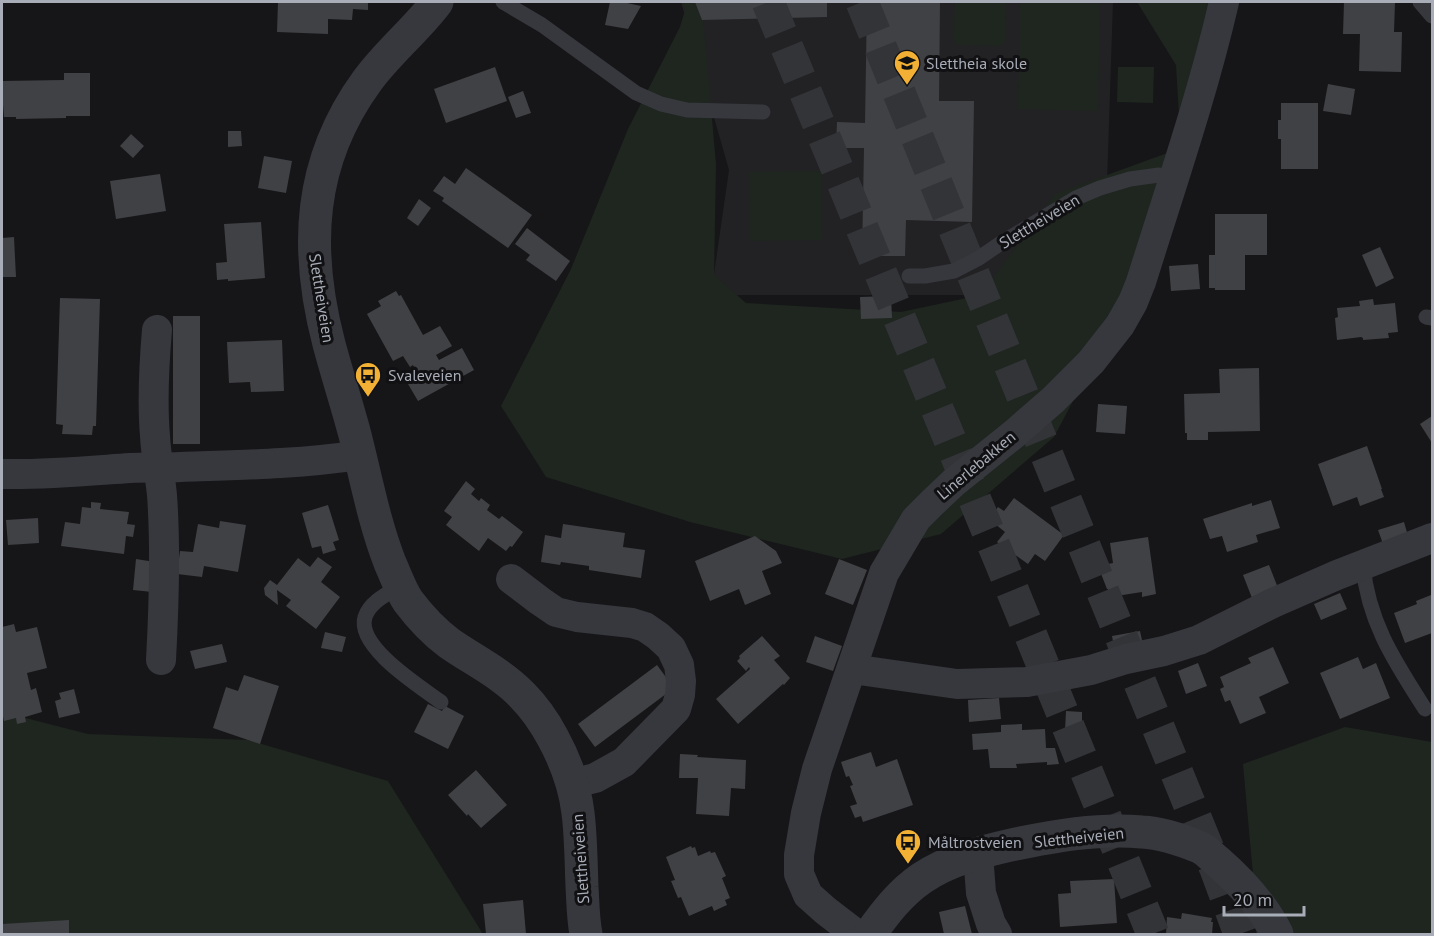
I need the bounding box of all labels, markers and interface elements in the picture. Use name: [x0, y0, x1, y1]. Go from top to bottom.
school or university icon: Slettheia skole: [892, 48, 922, 86]
place label: Slettheia skole: [926, 53, 1027, 73]
street label: Slettheiveien: [995, 189, 1083, 253]
street label: Slettheiveien: [305, 252, 339, 344]
bus stop icon: Svaleveien: [353, 360, 383, 398]
place label: Svaleveien: [388, 365, 461, 385]
street label: Linerlebakken: [933, 426, 1019, 504]
street label: Slettheiveien: [567, 813, 593, 905]
street label: Slettheiveien: [1033, 822, 1125, 852]
bus stop icon: Måltrostveien: [893, 827, 923, 865]
place label: Måltrostveien: [928, 832, 1022, 852]
scale bar: [1224, 879, 1304, 917]
text: 20 m: [1233, 888, 1272, 911]

